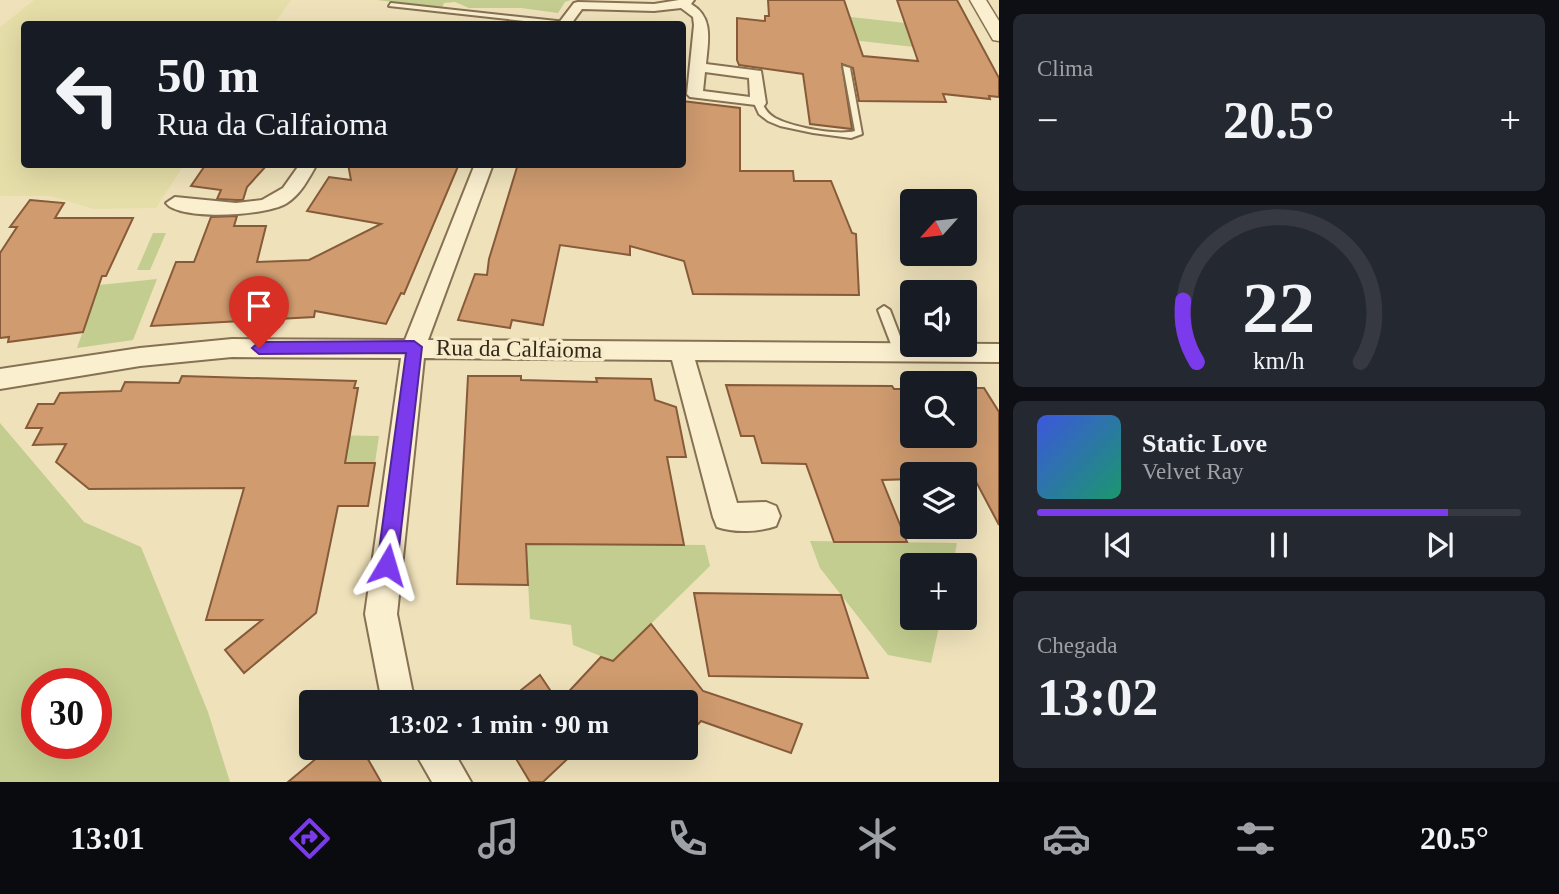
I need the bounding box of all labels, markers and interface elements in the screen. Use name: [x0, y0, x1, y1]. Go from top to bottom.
text: 50 m: [157, 48, 259, 103]
icon: left: [42, 49, 133, 140]
text: Clima: [1037, 56, 1093, 81]
text: 20.5°: [1223, 92, 1335, 149]
text: −: [1037, 99, 1058, 141]
text: +: [1500, 99, 1521, 141]
text: Rua da Calfaioma: [157, 106, 388, 142]
north arrow: [900, 189, 976, 266]
map controls: [900, 189, 977, 630]
text: 22: [1243, 267, 1315, 348]
pin: [229, 276, 289, 348]
button: sound: [900, 280, 977, 357]
icon: arrive: [240, 287, 278, 325]
street label: Rua da Calfaioma: [436, 335, 602, 363]
text: km/h: [1253, 346, 1305, 373]
button: search: [900, 371, 977, 448]
text: Static Love: [1142, 429, 1267, 458]
text: Velvet Ray: [1142, 459, 1244, 484]
button: layers: [900, 462, 977, 539]
icon: previous: [1099, 526, 1137, 564]
icon: pause: [1260, 526, 1298, 564]
icon: next: [1421, 526, 1459, 564]
position arrow: [350, 528, 424, 602]
button: +: [900, 553, 977, 630]
text: Chegada: [1037, 633, 1117, 658]
speed limit sign: 30: [21, 668, 112, 759]
text: 13:02: [1037, 669, 1158, 726]
text: 13:02 · 1 min · 90 m: [388, 710, 609, 739]
icon: directions: [285, 814, 334, 863]
icon: music: [474, 814, 523, 863]
icon: phone: [663, 814, 712, 863]
icon: climate: [853, 814, 902, 863]
icon: car: [1042, 814, 1091, 863]
icon: filters: [1231, 814, 1280, 863]
text: 13:01: [70, 820, 145, 856]
text: 20.5°: [1420, 820, 1489, 856]

